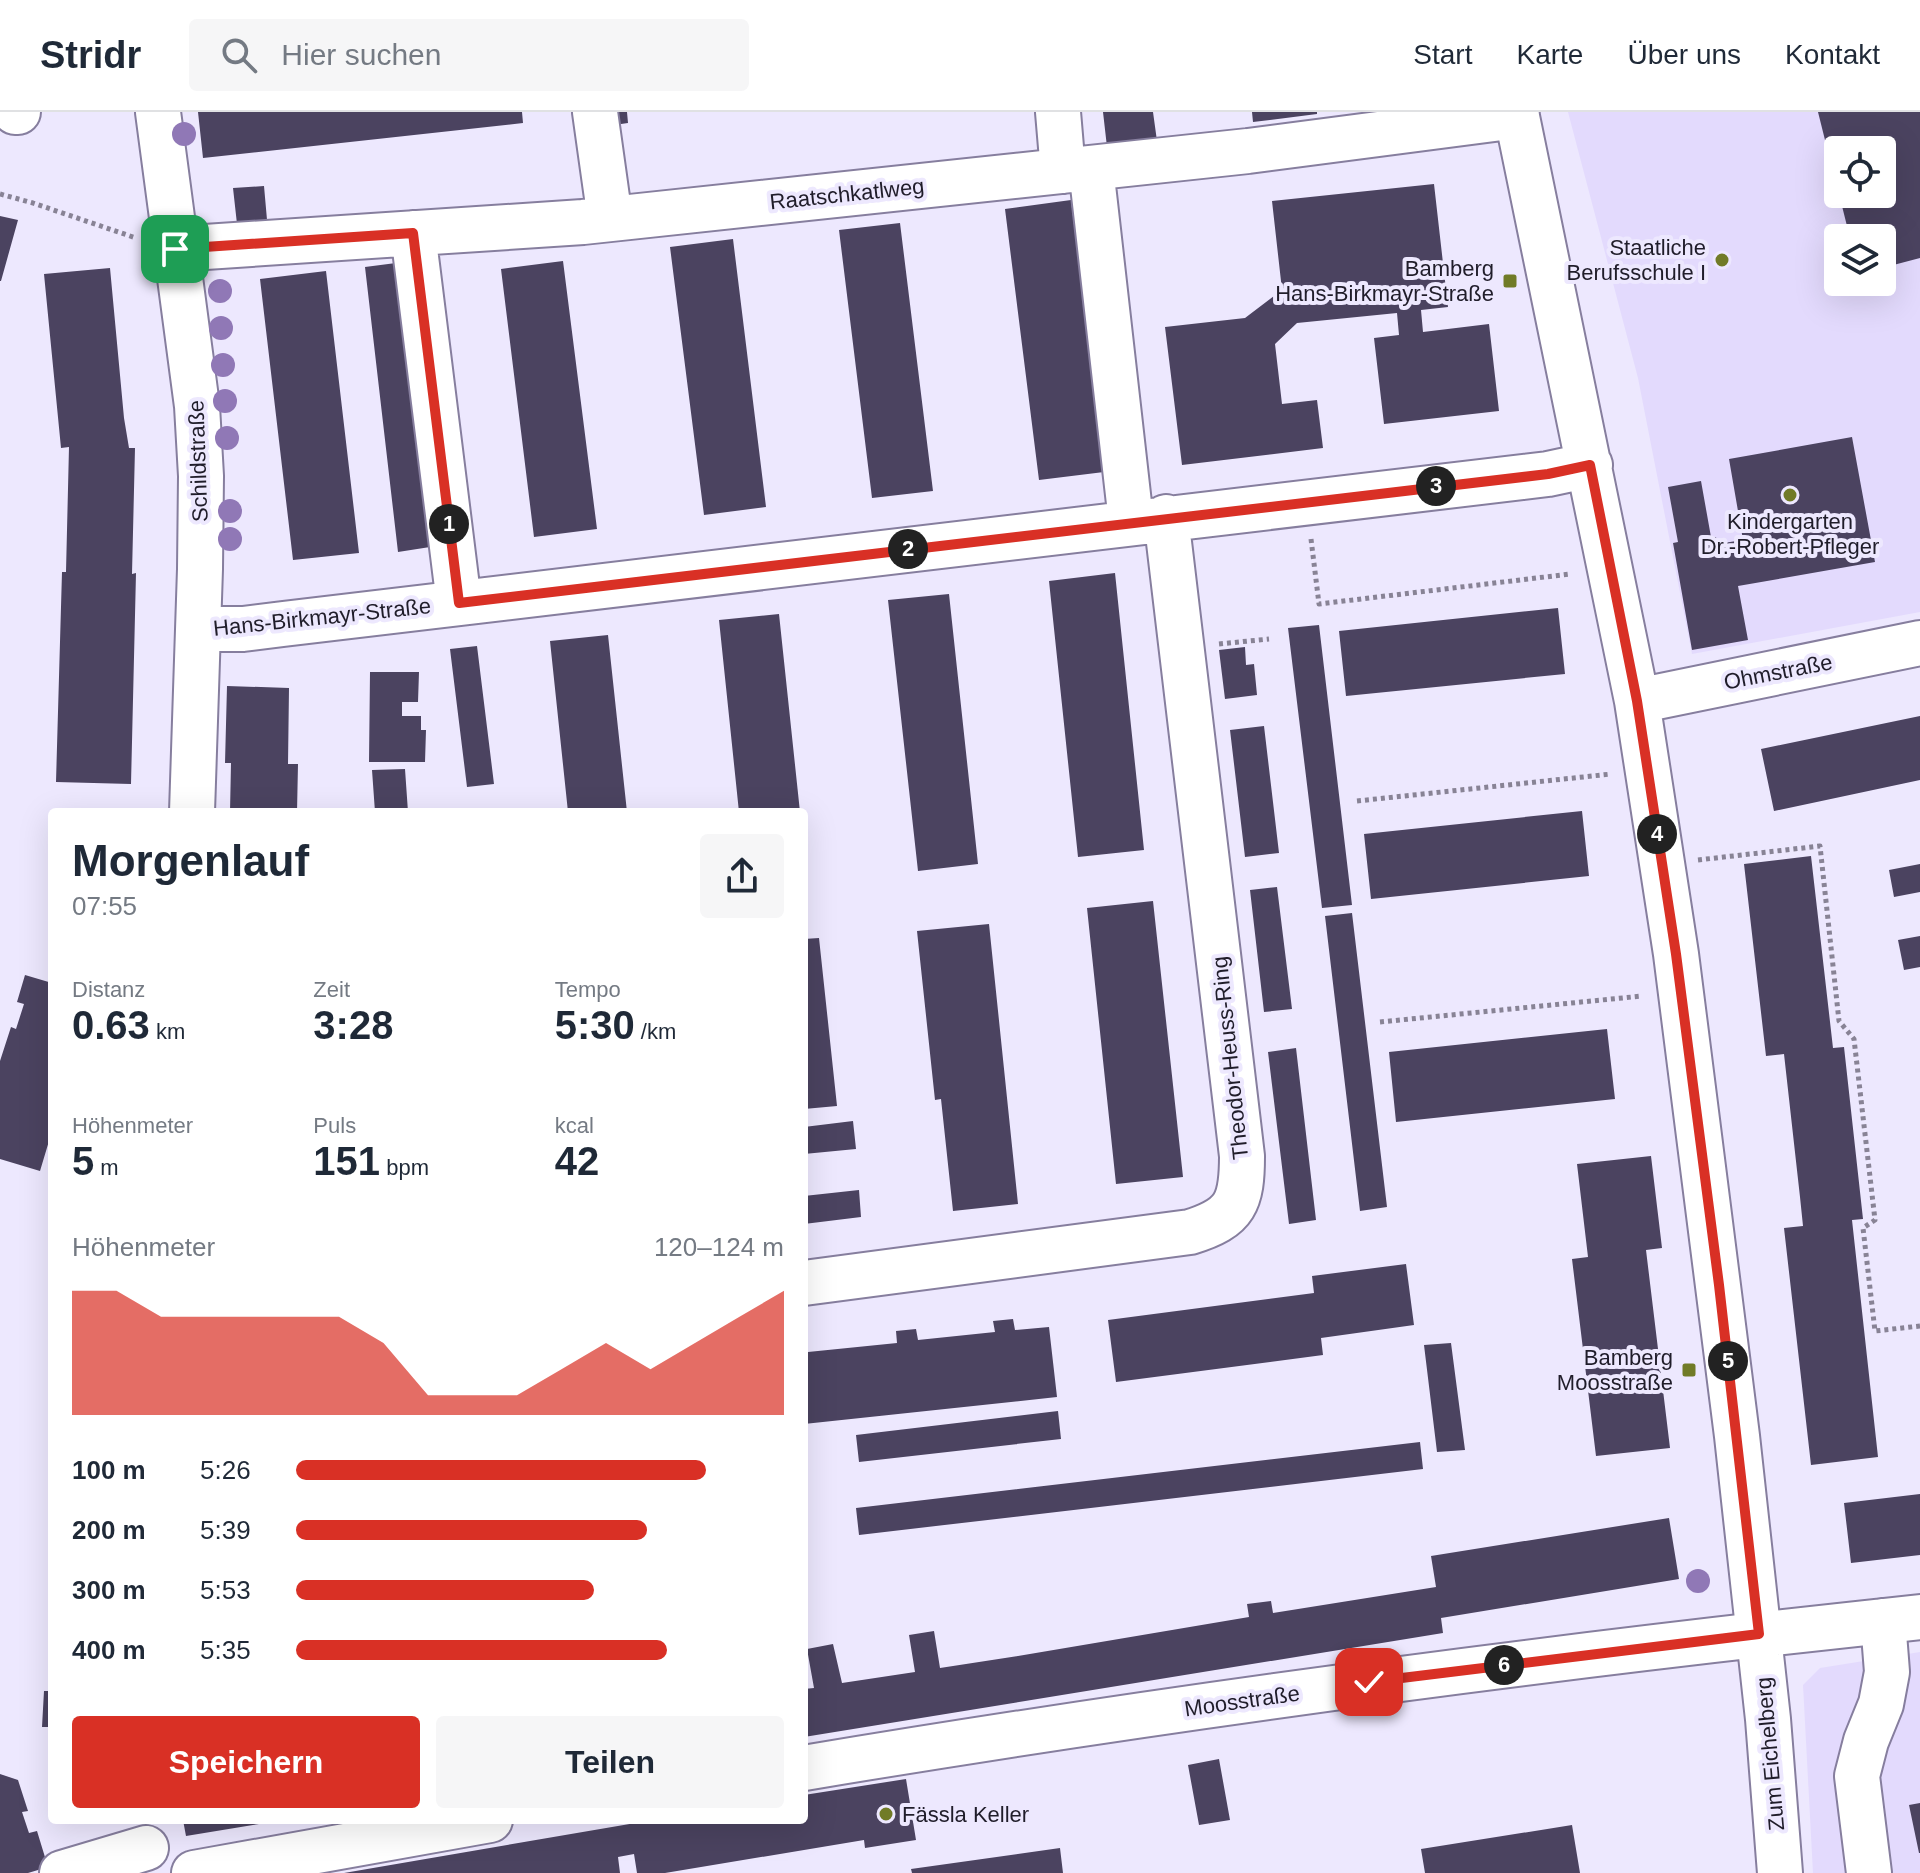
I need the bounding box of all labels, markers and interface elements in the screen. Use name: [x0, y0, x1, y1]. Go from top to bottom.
search box: [189, 19, 749, 91]
icon: search: [217, 33, 261, 77]
text: Stridr: [40, 34, 141, 76]
text: Hier suchen: [281, 38, 441, 71]
text: Start: [1413, 39, 1472, 70]
text: Karte: [1516, 39, 1583, 70]
text: Über uns: [1627, 39, 1741, 70]
text: Kontakt: [1785, 39, 1880, 70]
map controls: [1824, 136, 1896, 296]
button: locate: [1824, 136, 1896, 208]
street label: Raatschkatlweg: [768, 173, 926, 215]
pin: [141, 215, 209, 283]
button: layers: [1824, 224, 1896, 296]
icon: arrive: [153, 227, 197, 271]
place label: Staatliche Berufsschule I: [1567, 235, 1706, 285]
marker: Staatliche Berufsschule I: [1713, 251, 1731, 269]
place label: Bamberg Hans-Birkmayr-Straße: [1275, 256, 1494, 306]
marker: Bamberg Hans-Birkmayr-Straße: [1501, 272, 1519, 290]
street label: Schildstraße: [183, 399, 213, 523]
pin: 3: [1416, 466, 1456, 506]
text: 3: [1430, 473, 1442, 498]
marker: Kindergarten Dr.-Robert-Pfleger: [1781, 486, 1799, 504]
pin: 1: [429, 504, 469, 544]
place label: Kindergarten Dr.-Robert-Pfleger: [1701, 509, 1879, 559]
text: 1: [443, 511, 455, 536]
pin: 2: [888, 529, 928, 569]
text: 2: [902, 536, 914, 561]
street label: Hans-Birkmayr-Straße: [212, 593, 432, 641]
street label: Ohmstraße: [1722, 649, 1834, 695]
pin: 4: [1637, 814, 1677, 854]
text: 4: [1651, 821, 1663, 846]
button: share: [700, 834, 784, 918]
text: Morgenlauf: [72, 836, 309, 885]
text: 07:55: [72, 891, 137, 921]
street label: Theodor-Heuss-Ring: [1207, 955, 1253, 1161]
text: Distanz: [72, 977, 145, 1002]
text: Zeit: [313, 977, 350, 1002]
text: Tempo: [555, 977, 621, 1002]
text: 0.63: [72, 1003, 150, 1047]
text: 3:28: [313, 1003, 393, 1047]
text: 5:30: [555, 1003, 635, 1047]
text: km: [150, 1019, 185, 1044]
text: /km: [635, 1019, 676, 1044]
text: Höhenmeter: [72, 1113, 193, 1138]
text: Puls: [313, 1113, 356, 1138]
text: kcal: [555, 1113, 594, 1138]
text: 5: [72, 1139, 94, 1183]
text: 151: [313, 1139, 380, 1183]
text: 42: [555, 1139, 599, 1183]
text: m: [94, 1155, 119, 1180]
text: bpm: [380, 1155, 429, 1180]
text: Höhenmeter: [72, 1232, 215, 1262]
text: 120–124 m: [654, 1232, 784, 1262]
pin: 5: [1708, 1341, 1748, 1381]
place label: Bamberg Moosstraße: [1557, 1345, 1673, 1395]
text: 5: [1722, 1348, 1734, 1373]
marker: Bamberg Moosstraße: [1680, 1361, 1698, 1379]
text: 100 m: [72, 1455, 146, 1485]
text: 5:26: [200, 1455, 251, 1485]
text: 200 m: [72, 1515, 146, 1545]
text: 5:39: [200, 1515, 251, 1545]
text: 300 m: [72, 1575, 146, 1605]
text: 5:53: [200, 1575, 251, 1605]
text: 400 m: [72, 1635, 146, 1665]
text: 5:35: [200, 1635, 251, 1665]
pin: 6: [1484, 1645, 1524, 1685]
pin: [1335, 1648, 1403, 1716]
text: 6: [1498, 1652, 1510, 1677]
icon: check: [1347, 1660, 1391, 1704]
street label: Zum Eichelberg: [1751, 1676, 1789, 1832]
street label: Moosstraße: [1183, 1681, 1301, 1721]
button: Speichern: [72, 1716, 420, 1808]
button: Teilen: [436, 1716, 784, 1808]
place label: Fässla Keller: [902, 1802, 1029, 1827]
marker: Fässla Keller: [877, 1805, 895, 1823]

